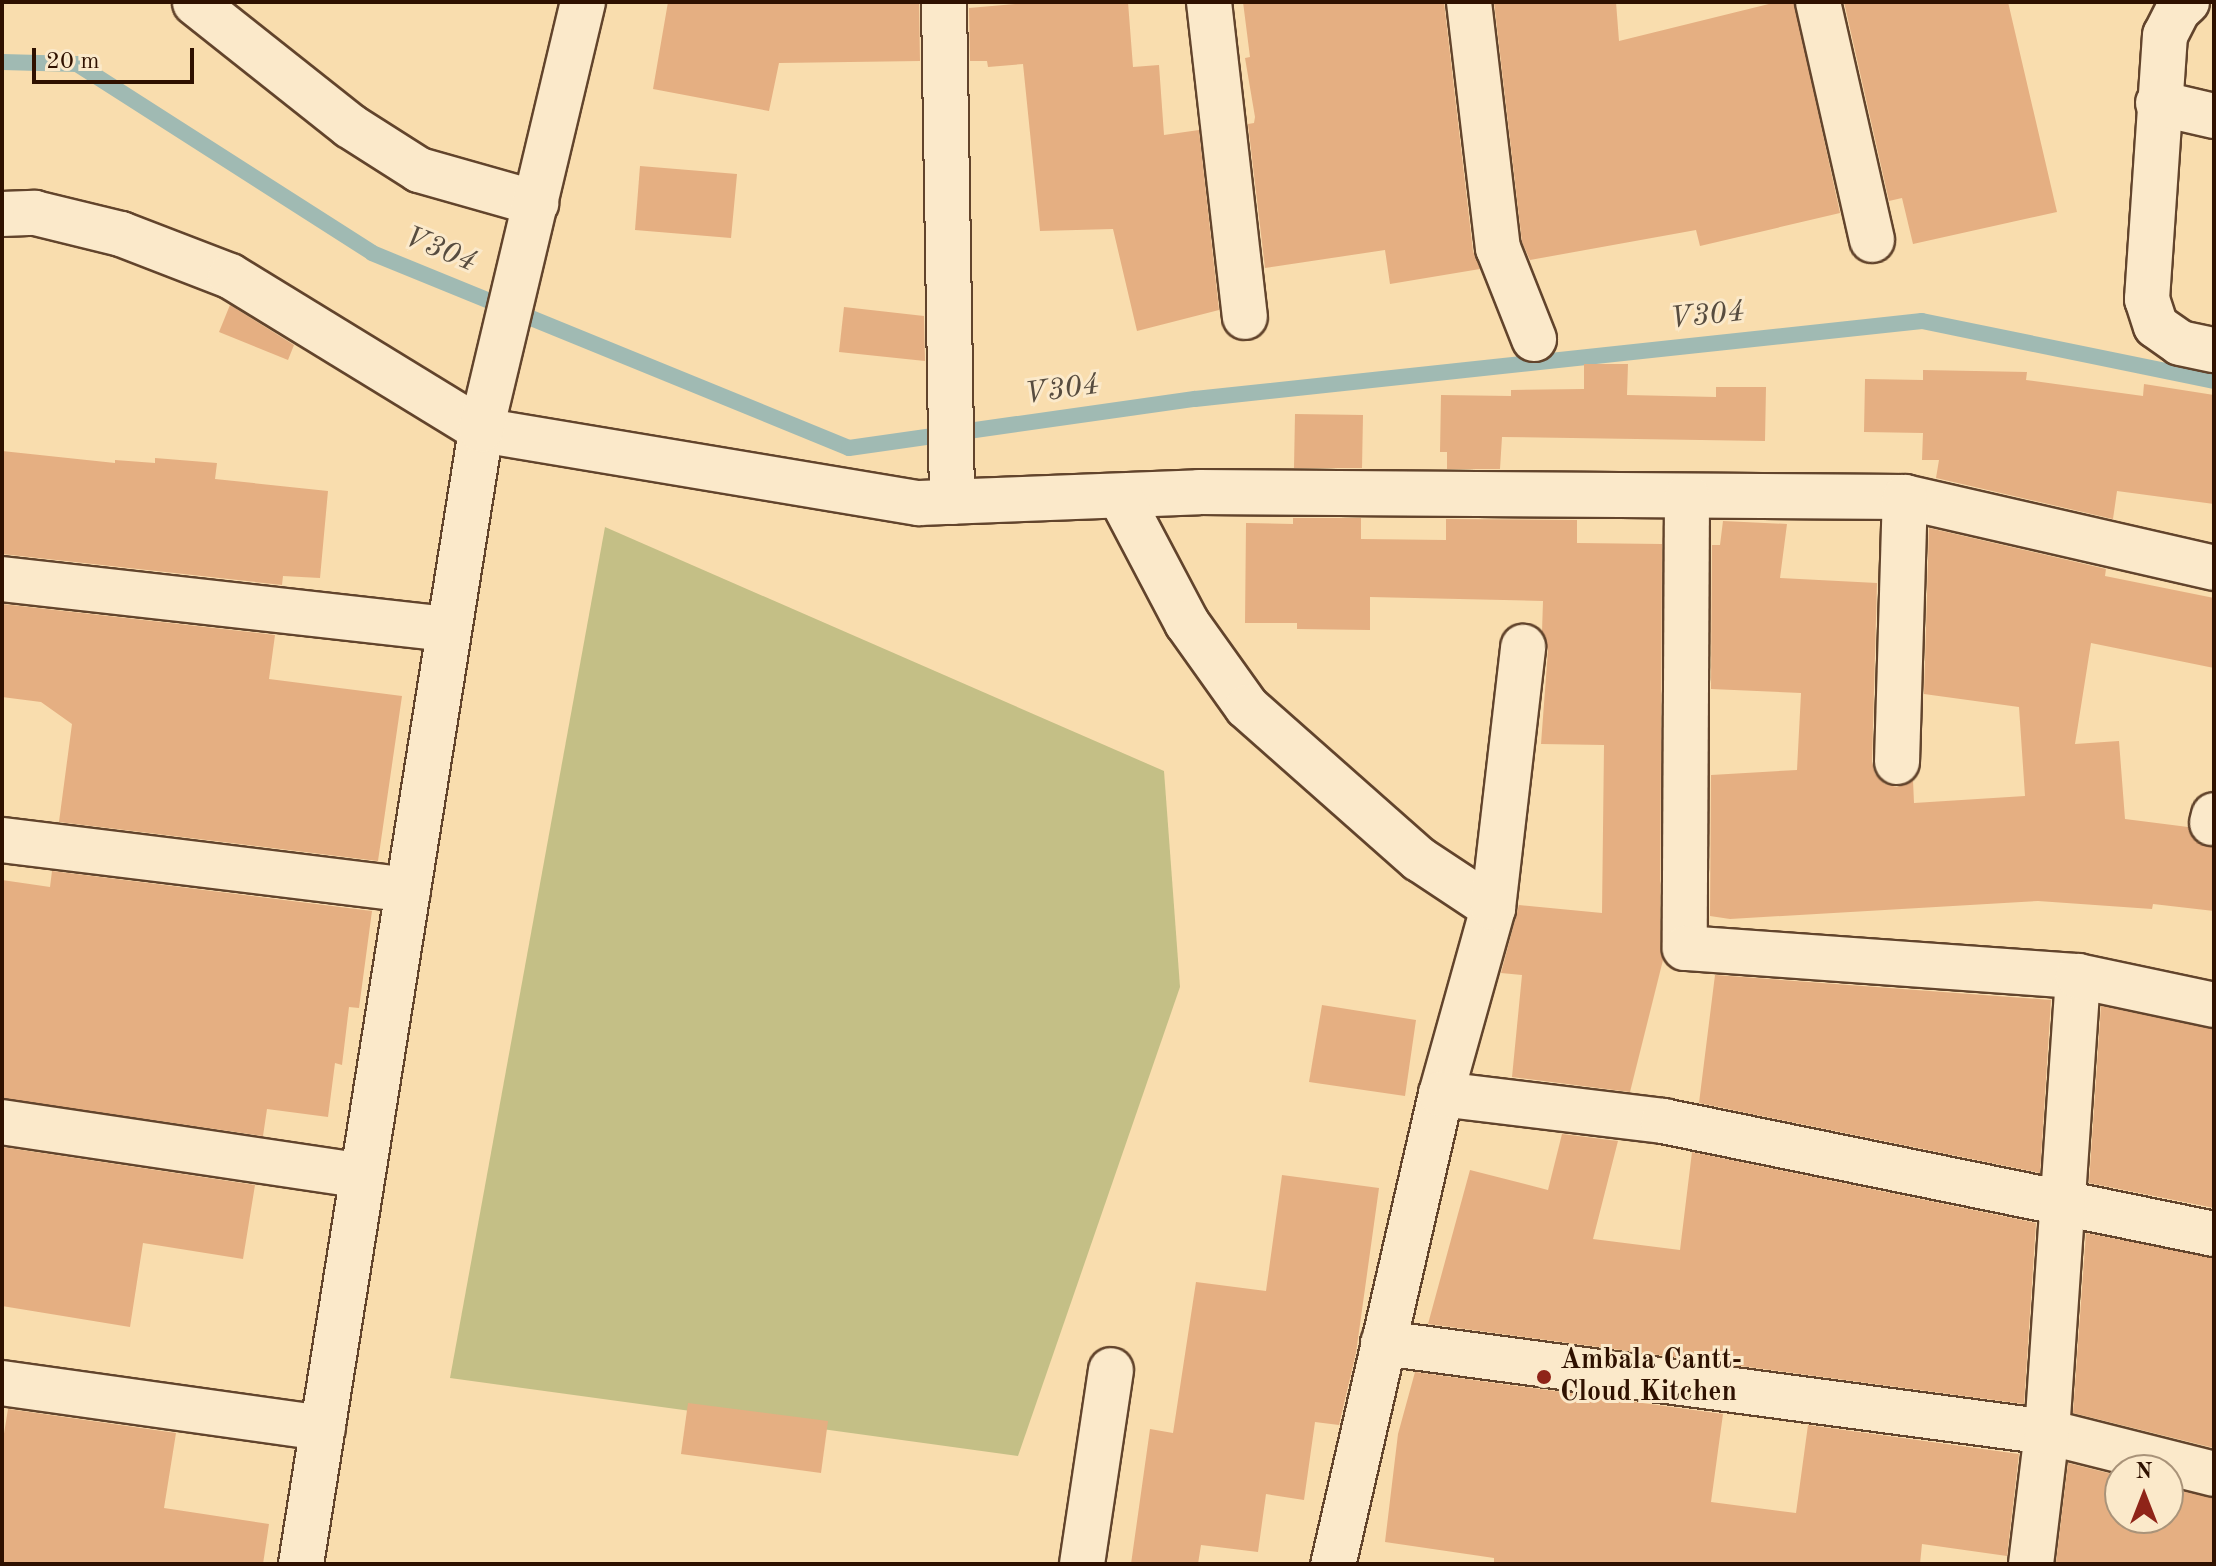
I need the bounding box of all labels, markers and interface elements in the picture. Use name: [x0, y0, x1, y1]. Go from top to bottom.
scale bar: [36, 32, 198, 82]
text: 20 m: [46, 50, 100, 74]
water label: V304: [399, 219, 481, 281]
water label: V304: [1668, 294, 1746, 338]
water label: V304: [1022, 367, 1102, 413]
place label: Ambala Cantt- Cloud Kitchen: [1560, 1344, 1742, 1410]
marker: Ambala Cantt- Cloud Kitchen: [1535, 1368, 1553, 1386]
north arrow: [2104, 1454, 2184, 1534]
text: N: [2136, 1461, 2152, 1483]

